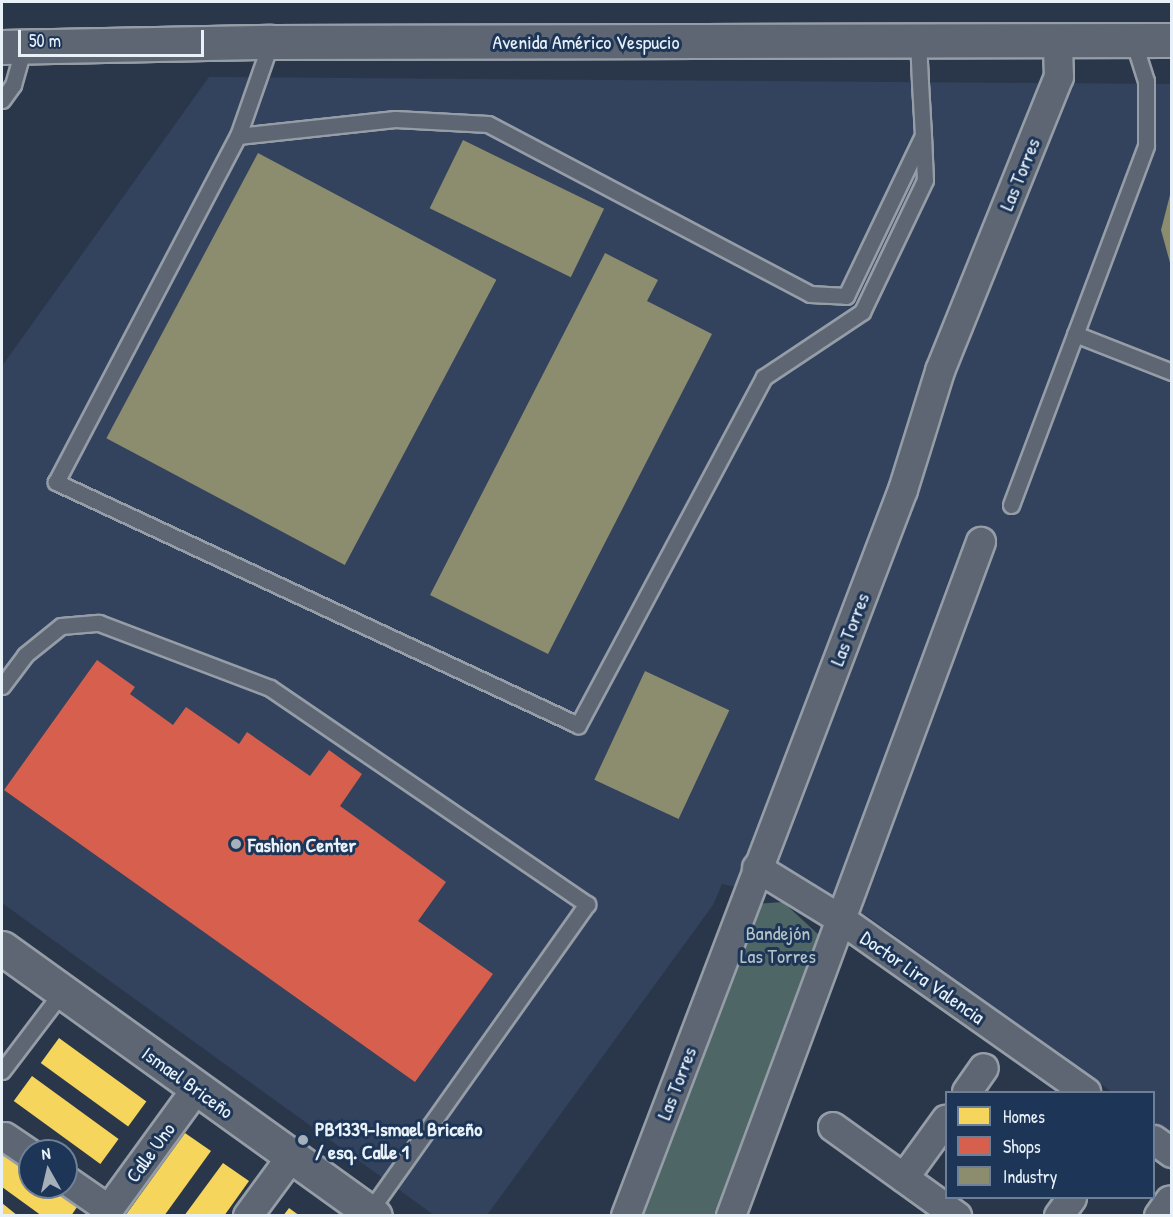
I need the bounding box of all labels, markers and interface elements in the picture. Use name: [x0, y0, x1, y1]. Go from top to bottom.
scale bar: [21, 18, 207, 56]
text: 50 m: [29, 28, 61, 53]
street label: Avenida Américo Vespucio: [492, 29, 680, 53]
street label: Las Torres: [994, 134, 1044, 214]
street label: Las Torres: [824, 589, 874, 669]
place label: Fashion Center: [248, 832, 356, 856]
marker: Fashion Center: [229, 837, 243, 851]
park label: Bandejón Las Torres: [740, 921, 816, 968]
street label: Doctor Lira Valencia: [856, 925, 990, 1029]
street label: Ismael Briceño: [138, 1041, 238, 1123]
street label: Las Torres: [651, 1043, 701, 1123]
legend: [945, 1091, 1155, 1199]
text: Homes: [1003, 1104, 1045, 1129]
place label: PB1339-Ismael Briceño / esq. Calle 1: [315, 1116, 482, 1163]
street label: Calle Uno: [120, 1117, 180, 1187]
marker: PB1339-Ismael Briceño / esq. Calle 1: [296, 1133, 310, 1147]
text: Shops: [1003, 1134, 1041, 1159]
north arrow: [18, 1139, 78, 1199]
text: N: [40, 1142, 52, 1165]
text: Industry: [1003, 1164, 1057, 1189]

